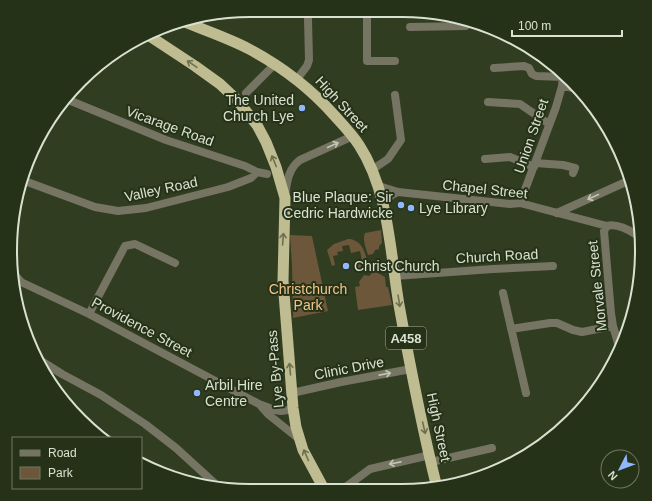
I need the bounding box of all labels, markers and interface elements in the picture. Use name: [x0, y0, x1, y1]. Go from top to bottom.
scale bar: [512, 12, 622, 38]
text: 100 m: [518, 19, 551, 33]
one-way arrow: [187, 60, 198, 68]
street label: High Street: [312, 73, 372, 135]
place label: The United Church Lye: [223, 92, 294, 124]
street label: Union Street: [511, 97, 551, 175]
street label: Vicarage Road: [124, 103, 216, 149]
marker: The United Church Lye: [297, 103, 307, 113]
one-way arrow: [327, 141, 339, 148]
one-way arrow: [269, 156, 277, 168]
street label: Valley Road: [123, 173, 199, 205]
street label: Chapel Street: [442, 177, 529, 201]
place label: Blue Plaque: Sir Cedric Hardwicke: [283, 189, 393, 221]
one-way arrow: [587, 194, 599, 201]
marker: Blue Plaque: Sir Cedric Hardwicke: [396, 200, 406, 210]
place label: Lye Library: [419, 200, 488, 216]
marker: Lye Library: [406, 203, 416, 213]
one-way arrow: [280, 233, 287, 246]
street label: Morvale Street: [584, 240, 610, 332]
street label: Church Road: [455, 246, 539, 266]
place label: Christ Church: [354, 258, 440, 274]
marker: Christ Church: [341, 261, 351, 271]
park label: Christchurch Park: [269, 281, 347, 313]
street label: Providence Street: [89, 294, 195, 360]
one-way arrow: [395, 294, 403, 307]
road number: A458: [386, 327, 426, 349]
street label: Lye By-Pass: [264, 329, 286, 409]
street label: Clinic Drive: [313, 353, 385, 383]
one-way arrow: [286, 363, 293, 376]
one-way arrow: [378, 370, 391, 378]
place label: Arbil Hire Centre: [205, 377, 263, 409]
marker: Arbil Hire Centre: [192, 388, 202, 398]
street label: High Street: [424, 391, 454, 463]
one-way arrow: [420, 422, 428, 435]
legend: [12, 437, 142, 489]
text: Road: [48, 446, 77, 460]
one-way arrow: [301, 449, 309, 461]
north arrow: [600, 449, 640, 489]
one-way arrow: [389, 459, 402, 467]
text: Park: [48, 466, 74, 480]
text: N: [605, 469, 620, 483]

